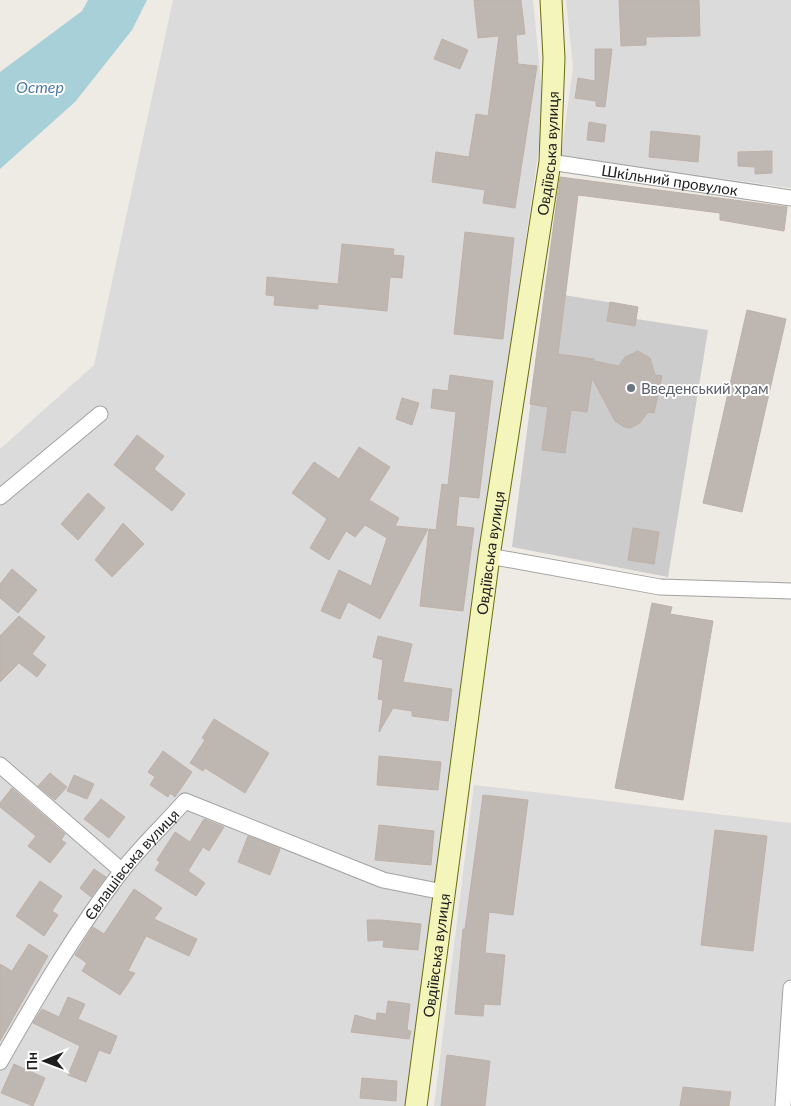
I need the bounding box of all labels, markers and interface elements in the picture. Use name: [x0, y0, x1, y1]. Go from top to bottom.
water label: Остер: [16, 77, 64, 96]
street label: Овдіївська вулиця: [533, 91, 562, 217]
street label: Шкільний провулок: [600, 161, 739, 199]
place label: Введенський храм: [641, 379, 768, 397]
marker: Введенський храм: [625, 382, 637, 394]
street label: Овдіївська вулиця: [472, 490, 508, 616]
street label: Євлашівська вулиця: [80, 805, 182, 923]
street label: Овдіївська вулиця: [419, 892, 453, 1018]
north arrow: [20, 1036, 70, 1086]
text: Пн: [23, 1052, 40, 1071]

